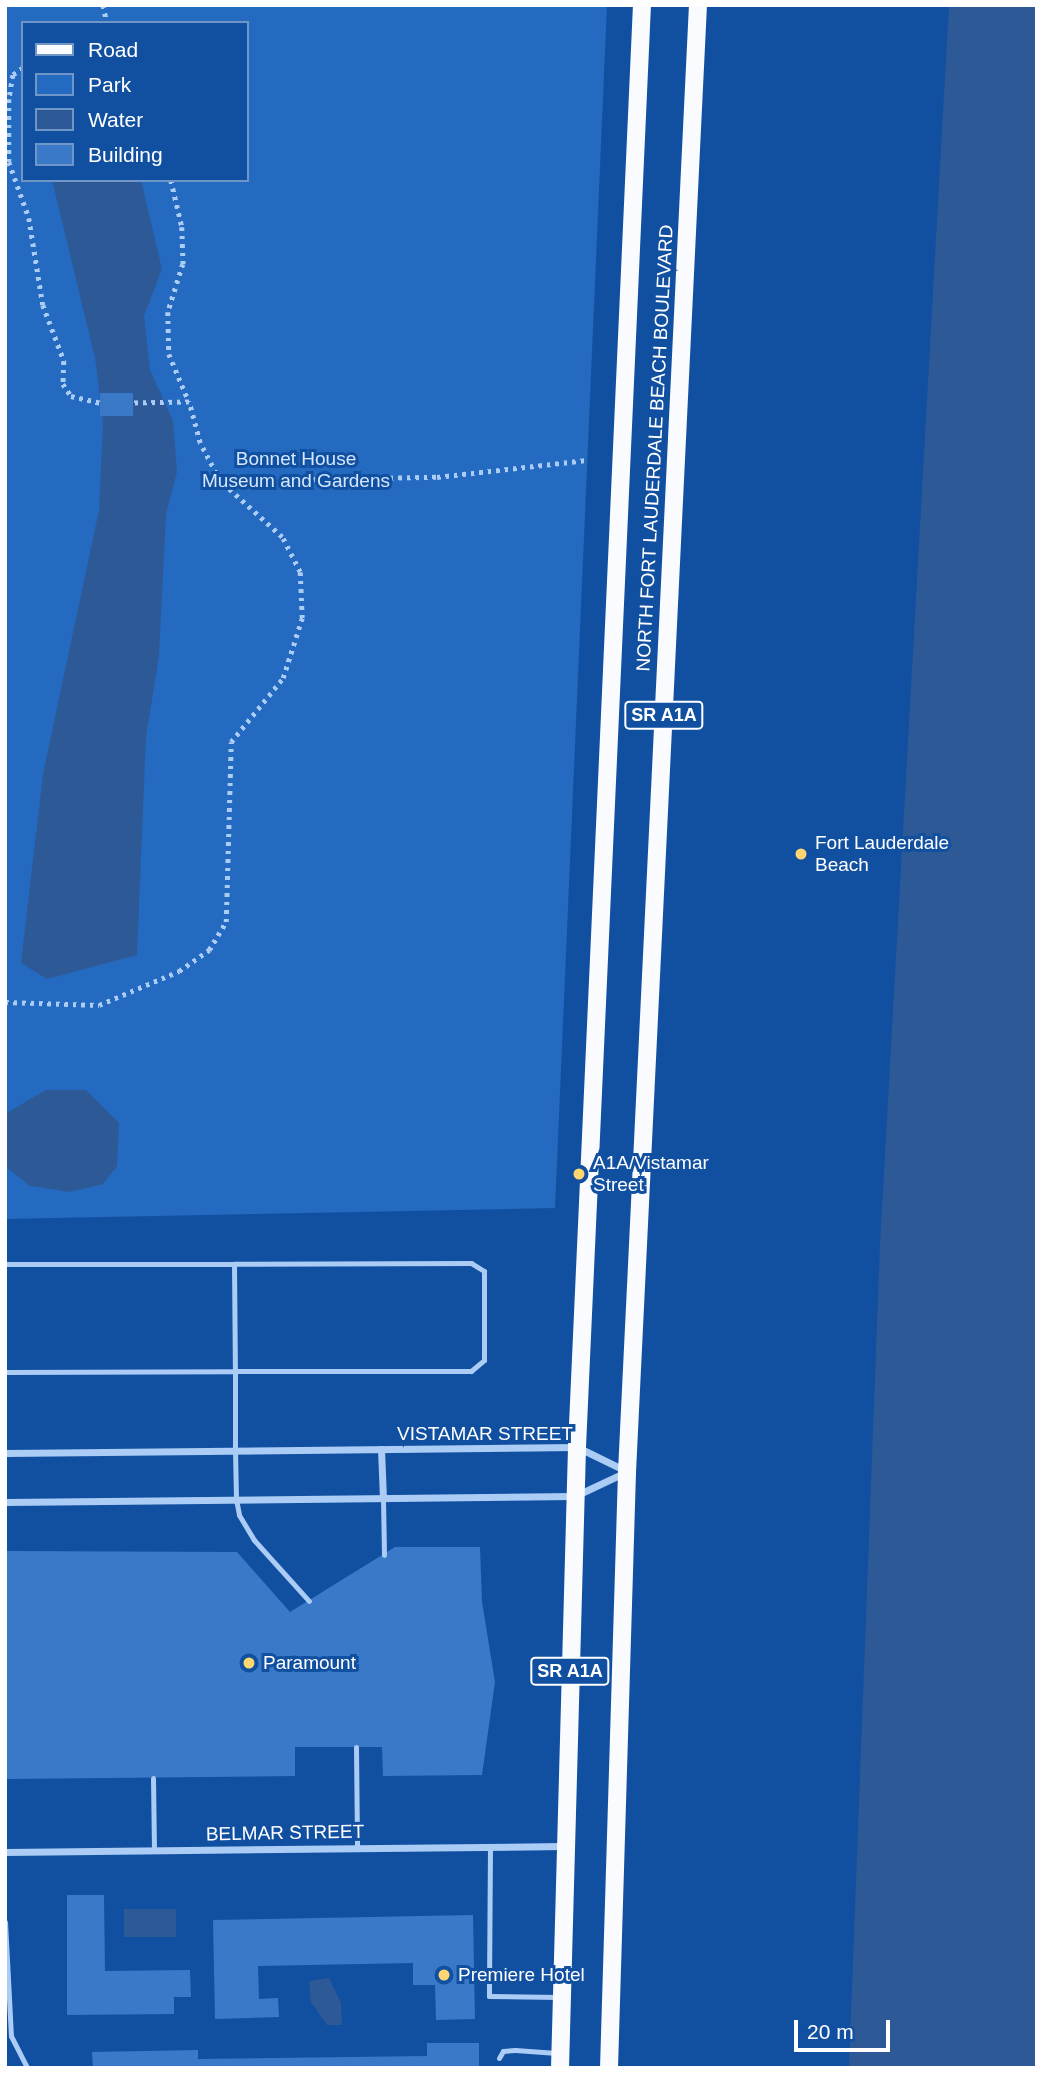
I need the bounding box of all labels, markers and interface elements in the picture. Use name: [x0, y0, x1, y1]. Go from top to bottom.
legend: [21, 21, 248, 182]
text: Road: [88, 38, 138, 61]
text: Park: [88, 73, 131, 96]
text: Water: [88, 108, 143, 131]
text: Building: [88, 143, 163, 166]
street label: NORTH FORT LAUDERDALE BEACH BOULEVARD: [632, 224, 678, 672]
park label: Bonnet House Museum and Gardens: [202, 448, 390, 492]
road number: SR A1A: [624, 700, 704, 730]
place label: Fort Lauderdale Beach: [815, 832, 949, 876]
marker: Fort Lauderdale Beach: [793, 846, 809, 862]
place label: A1A/Vistamar Street: [593, 1152, 709, 1196]
marker: A1A/Vistamar Street: [571, 1166, 587, 1182]
street label: VISTAMAR STREET: [397, 1423, 573, 1445]
place label: Paramount: [263, 1652, 356, 1674]
marker: Paramount: [241, 1655, 257, 1671]
road number: SR A1A: [530, 1656, 610, 1686]
street label: BELMAR STREET: [206, 1820, 364, 1846]
place label: Premiere Hotel: [458, 1964, 585, 1986]
marker: Premiere Hotel: [436, 1967, 452, 1983]
scale bar: [797, 2007, 893, 2050]
text: 20 m: [807, 2020, 854, 2043]

